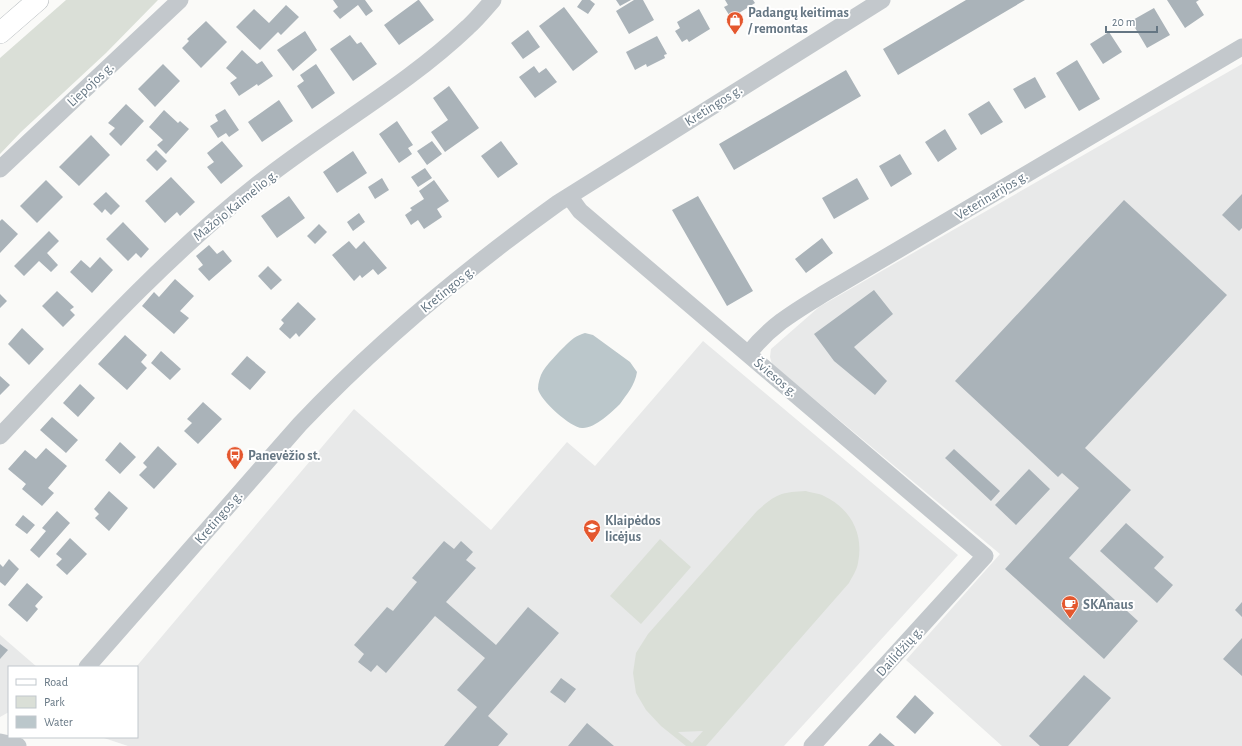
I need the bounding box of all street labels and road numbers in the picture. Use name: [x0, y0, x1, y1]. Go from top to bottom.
street label: Liepojos g.: [65, 60, 117, 110]
street label: Kretingos g.: [682, 83, 745, 129]
street label: Mažojo Kaimelio g.: [191, 168, 280, 244]
street label: Veterinarijos g.: [953, 169, 1030, 223]
street label: Kretingos g.: [418, 264, 477, 316]
street label: Šviesos g.: [751, 354, 801, 400]
street label: Kretingos g.: [192, 489, 245, 547]
street label: Dailidžių g.: [874, 624, 926, 679]

